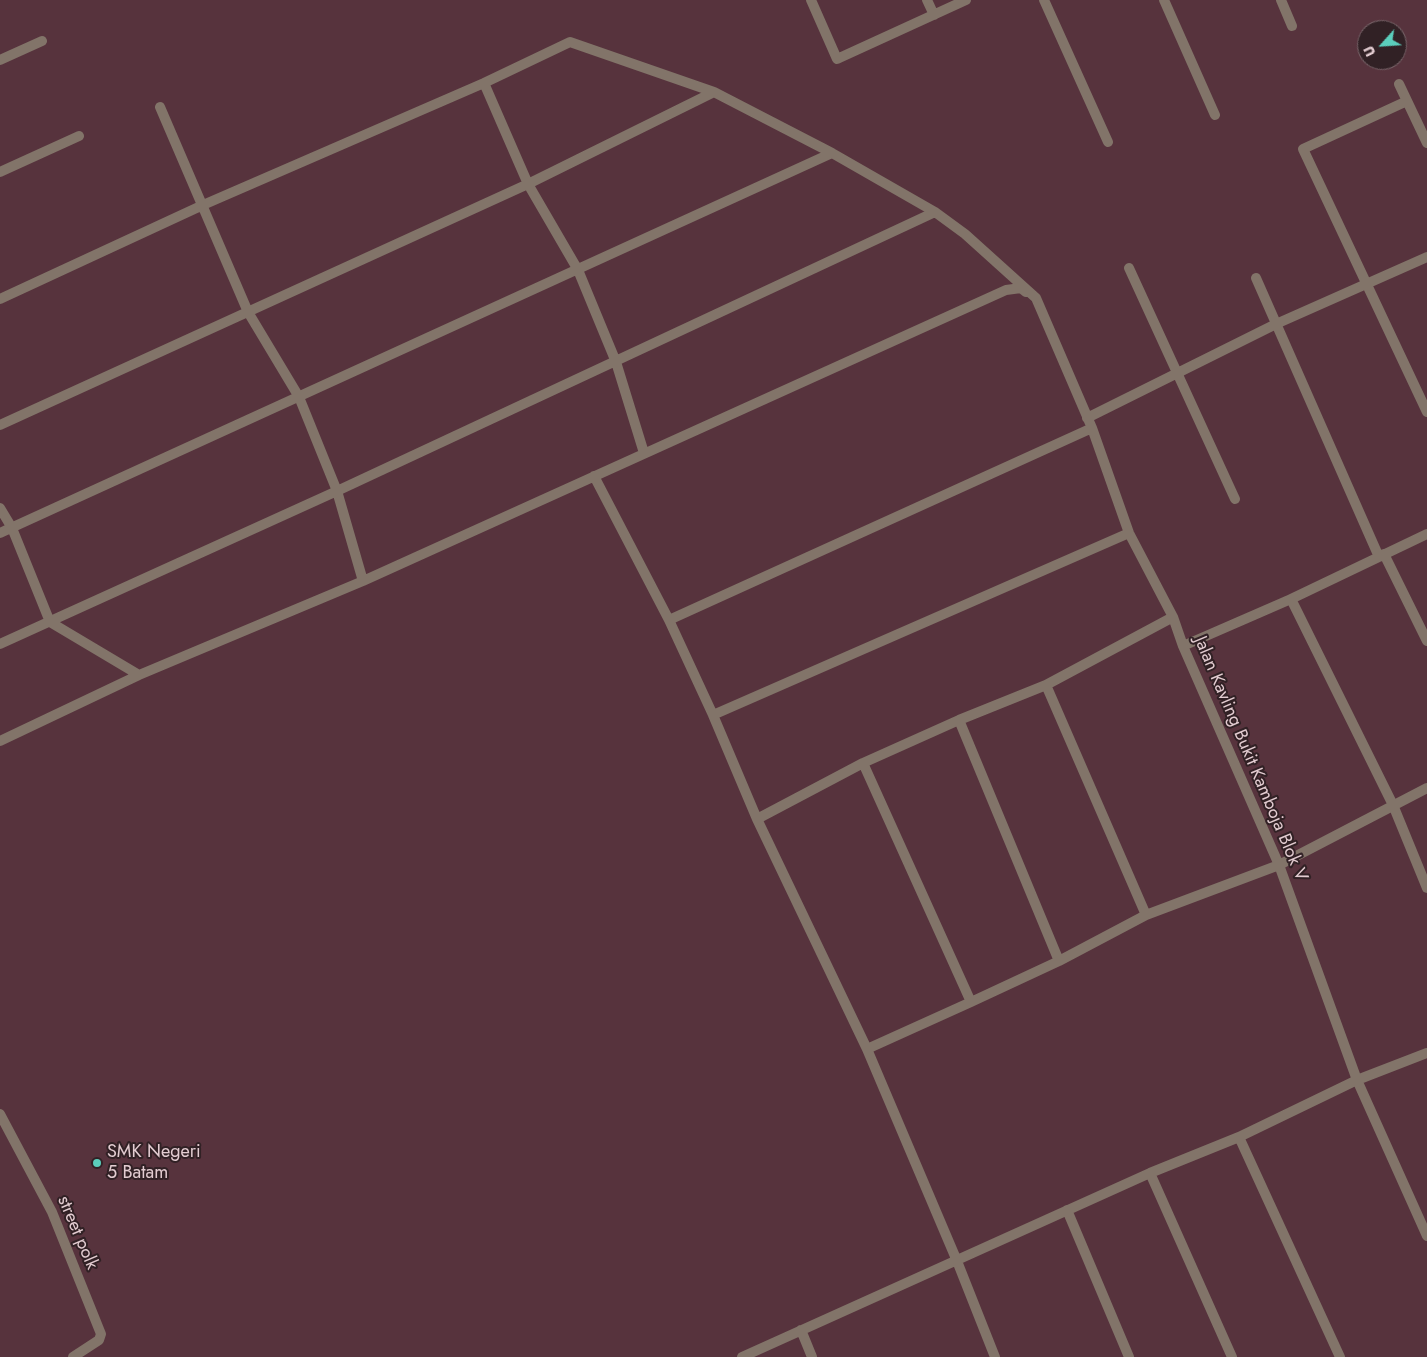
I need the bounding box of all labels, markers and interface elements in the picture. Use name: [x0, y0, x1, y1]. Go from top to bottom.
north arrow: [1357, 20, 1407, 70]
text: U: [1358, 42, 1381, 60]
street label: Jalan Kavling Bukit Kamboja Blok V: [1189, 633, 1311, 885]
place label: SMK Negeri 5 Batam: [107, 1142, 201, 1184]
marker: SMK Negeri 5 Batam: [91, 1157, 103, 1169]
street label: street polk: [52, 1193, 102, 1273]

